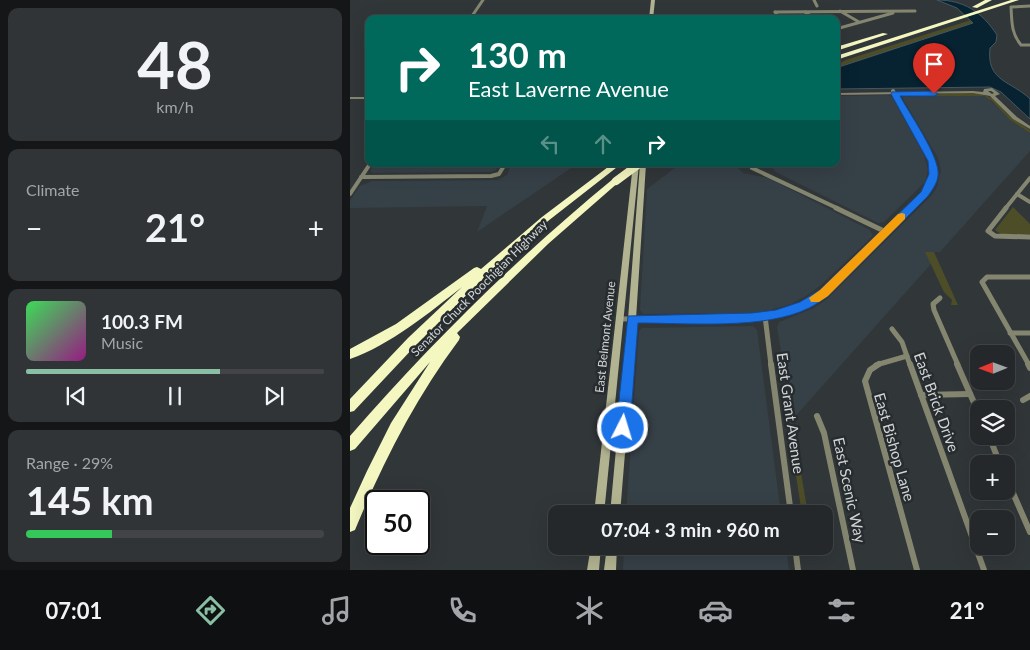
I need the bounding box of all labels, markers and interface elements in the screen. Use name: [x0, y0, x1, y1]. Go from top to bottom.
text: 48: [137, 25, 213, 103]
text: 130 m: [468, 33, 567, 75]
icon: right: [385, 35, 450, 100]
pin: [913, 43, 955, 94]
icon: arrive: [920, 50, 948, 78]
text: East Laverne Avenue: [468, 75, 669, 102]
text: km/h: [156, 97, 194, 116]
icon: left: [536, 130, 564, 158]
icon: ahead: [589, 130, 617, 158]
icon: right: [642, 130, 670, 158]
text: Climate: [26, 180, 79, 199]
text: 21°: [145, 204, 205, 250]
text: −: [26, 211, 42, 245]
text: +: [308, 211, 324, 245]
street label: Senator Chuck Poochigian Highway: [408, 216, 551, 359]
street label: East Belmont Avenue: [592, 280, 618, 394]
text: 100.3 FM: [101, 310, 183, 333]
text: Music: [101, 333, 143, 352]
north arrow: [970, 345, 1015, 390]
map controls: [970, 345, 1015, 555]
street label: East Brick Drive: [911, 350, 963, 454]
street label: East Grant Avenue: [774, 351, 808, 475]
icon: previous: [62, 382, 90, 410]
icon: pause: [161, 382, 189, 410]
icon: next: [260, 382, 288, 410]
street label: East Bishop Lane: [871, 391, 919, 503]
button: layers: [970, 400, 1015, 445]
position arrow: [596, 401, 648, 453]
street label: East Scenic Way: [830, 436, 870, 545]
text: Range · 29%: [26, 453, 113, 472]
button: +: [970, 455, 1015, 500]
text: 145 km: [26, 477, 154, 523]
speed limit sign: 50: [365, 490, 430, 555]
button: −: [970, 510, 1015, 555]
text: 07:04 · 3 min · 960 m: [601, 518, 780, 541]
icon: directions: [193, 593, 228, 628]
icon: music: [319, 593, 354, 628]
icon: phone: [445, 593, 480, 628]
icon: climate: [572, 593, 607, 628]
icon: car: [698, 593, 733, 628]
icon: filters: [824, 593, 859, 628]
text: 07:01: [46, 597, 102, 624]
text: 21°: [950, 597, 984, 624]

